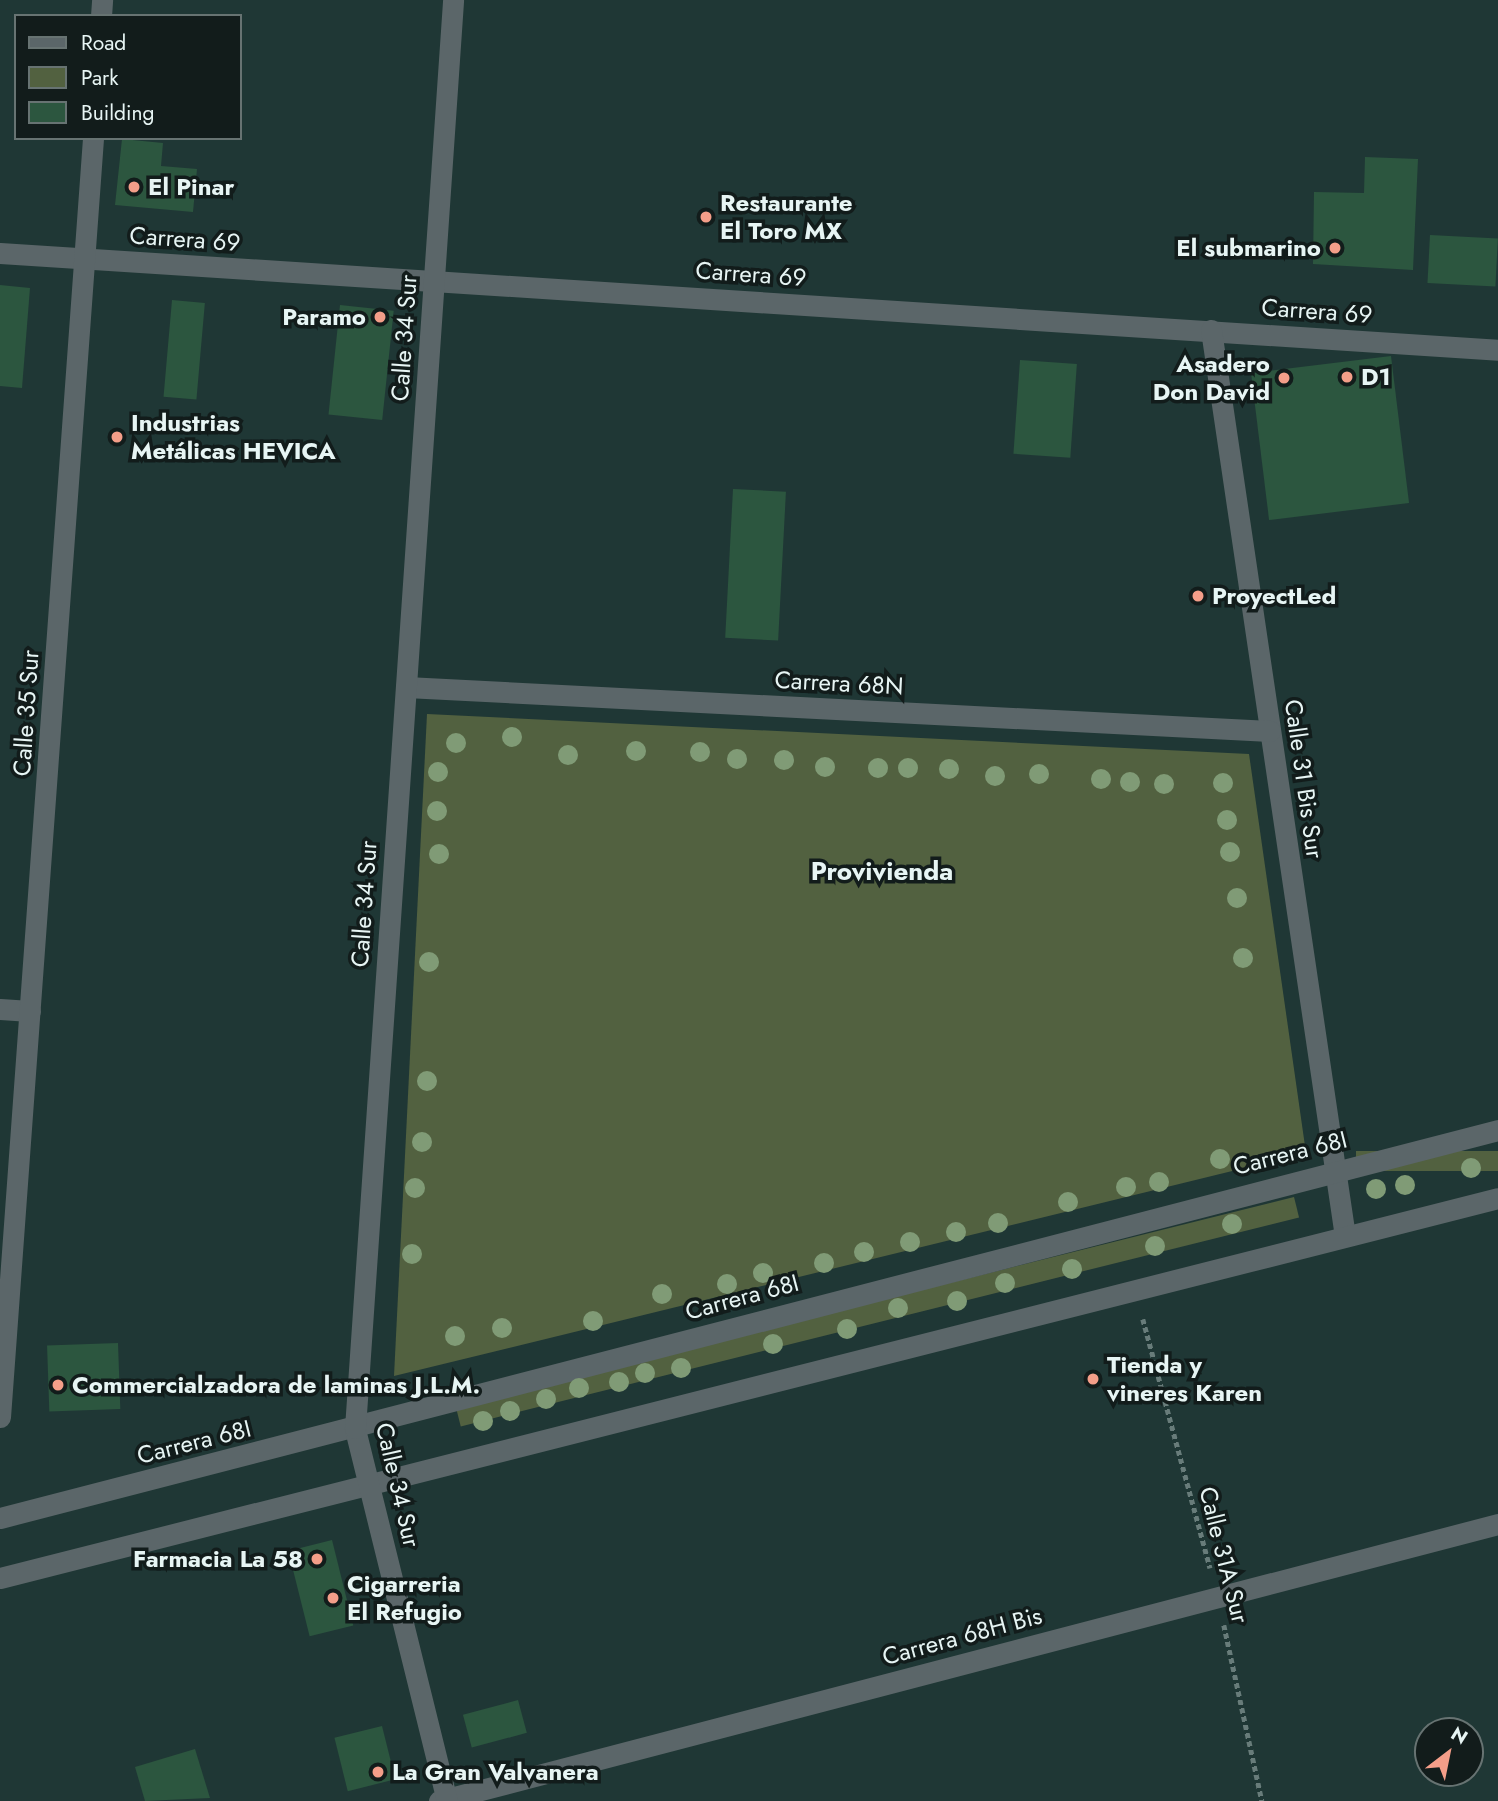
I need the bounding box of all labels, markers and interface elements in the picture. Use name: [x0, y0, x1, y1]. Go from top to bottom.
legend: [14, 14, 242, 140]
text: Road: [81, 28, 126, 58]
text: Park: [81, 63, 118, 93]
text: Building: [81, 98, 154, 128]
place label: El Pinar: [148, 173, 234, 201]
marker: El Pinar: [126, 179, 142, 195]
place label: Restaurante El Toro MX: [720, 189, 853, 245]
marker: Restaurante El Toro MX: [698, 209, 714, 225]
street label: Carrera 69: [129, 221, 241, 257]
place label: El submarino: [1176, 234, 1321, 262]
marker: El submarino: [1327, 240, 1343, 256]
street label: Carrera 69: [695, 256, 807, 292]
street label: Calle 34 Sur: [385, 274, 423, 402]
street label: Carrera 69: [1261, 293, 1373, 329]
place label: Paramo: [282, 303, 366, 331]
marker: Paramo: [372, 309, 388, 325]
place label: Asadero Don David: [1153, 350, 1270, 406]
place label: D1: [1361, 363, 1391, 391]
marker: D1: [1339, 369, 1355, 385]
marker: Asadero Don David: [1276, 370, 1292, 386]
place label: Industrias Metálicas HEVICA: [131, 409, 336, 465]
marker: Industrias Metálicas HEVICA: [109, 429, 125, 445]
place label: ProyectLed: [1212, 582, 1336, 610]
marker: ProyectLed: [1190, 588, 1206, 604]
street label: Calle 35 Sur: [7, 649, 45, 777]
street label: Carrera 68N: [774, 665, 904, 701]
street label: Calle 31 Bis Sur: [1279, 698, 1329, 860]
street label: Calle 34 Sur: [345, 840, 383, 968]
district label: Provivienda: [811, 856, 953, 888]
street label: Carrera 68I: [1230, 1125, 1350, 1181]
street label: Carrera 68I: [682, 1268, 802, 1326]
place label: Tienda y vineres Karen: [1107, 1351, 1262, 1407]
place label: Commercialzadora de laminas J.L.M.: [72, 1371, 480, 1399]
marker: Tienda y vineres Karen: [1085, 1371, 1101, 1387]
marker: Commercialzadora de laminas J.L.M.: [50, 1377, 66, 1393]
street label: Carrera 68I: [134, 1414, 254, 1470]
street label: Calle 34 Sur: [370, 1420, 426, 1550]
street label: Calle 31A Sur: [1193, 1484, 1255, 1626]
place label: Farmacia La 58: [133, 1545, 303, 1573]
marker: Farmacia La 58: [309, 1551, 325, 1567]
place label: Cigarreria El Refugio: [347, 1570, 462, 1626]
marker: Cigarreria El Refugio: [325, 1590, 341, 1606]
street label: Carrera 68H Bis: [879, 1601, 1045, 1671]
north arrow: [1414, 1717, 1484, 1787]
text: N: [1446, 1720, 1473, 1751]
place label: La Gran Valvanera: [392, 1758, 599, 1786]
marker: La Gran Valvanera: [370, 1764, 386, 1780]

